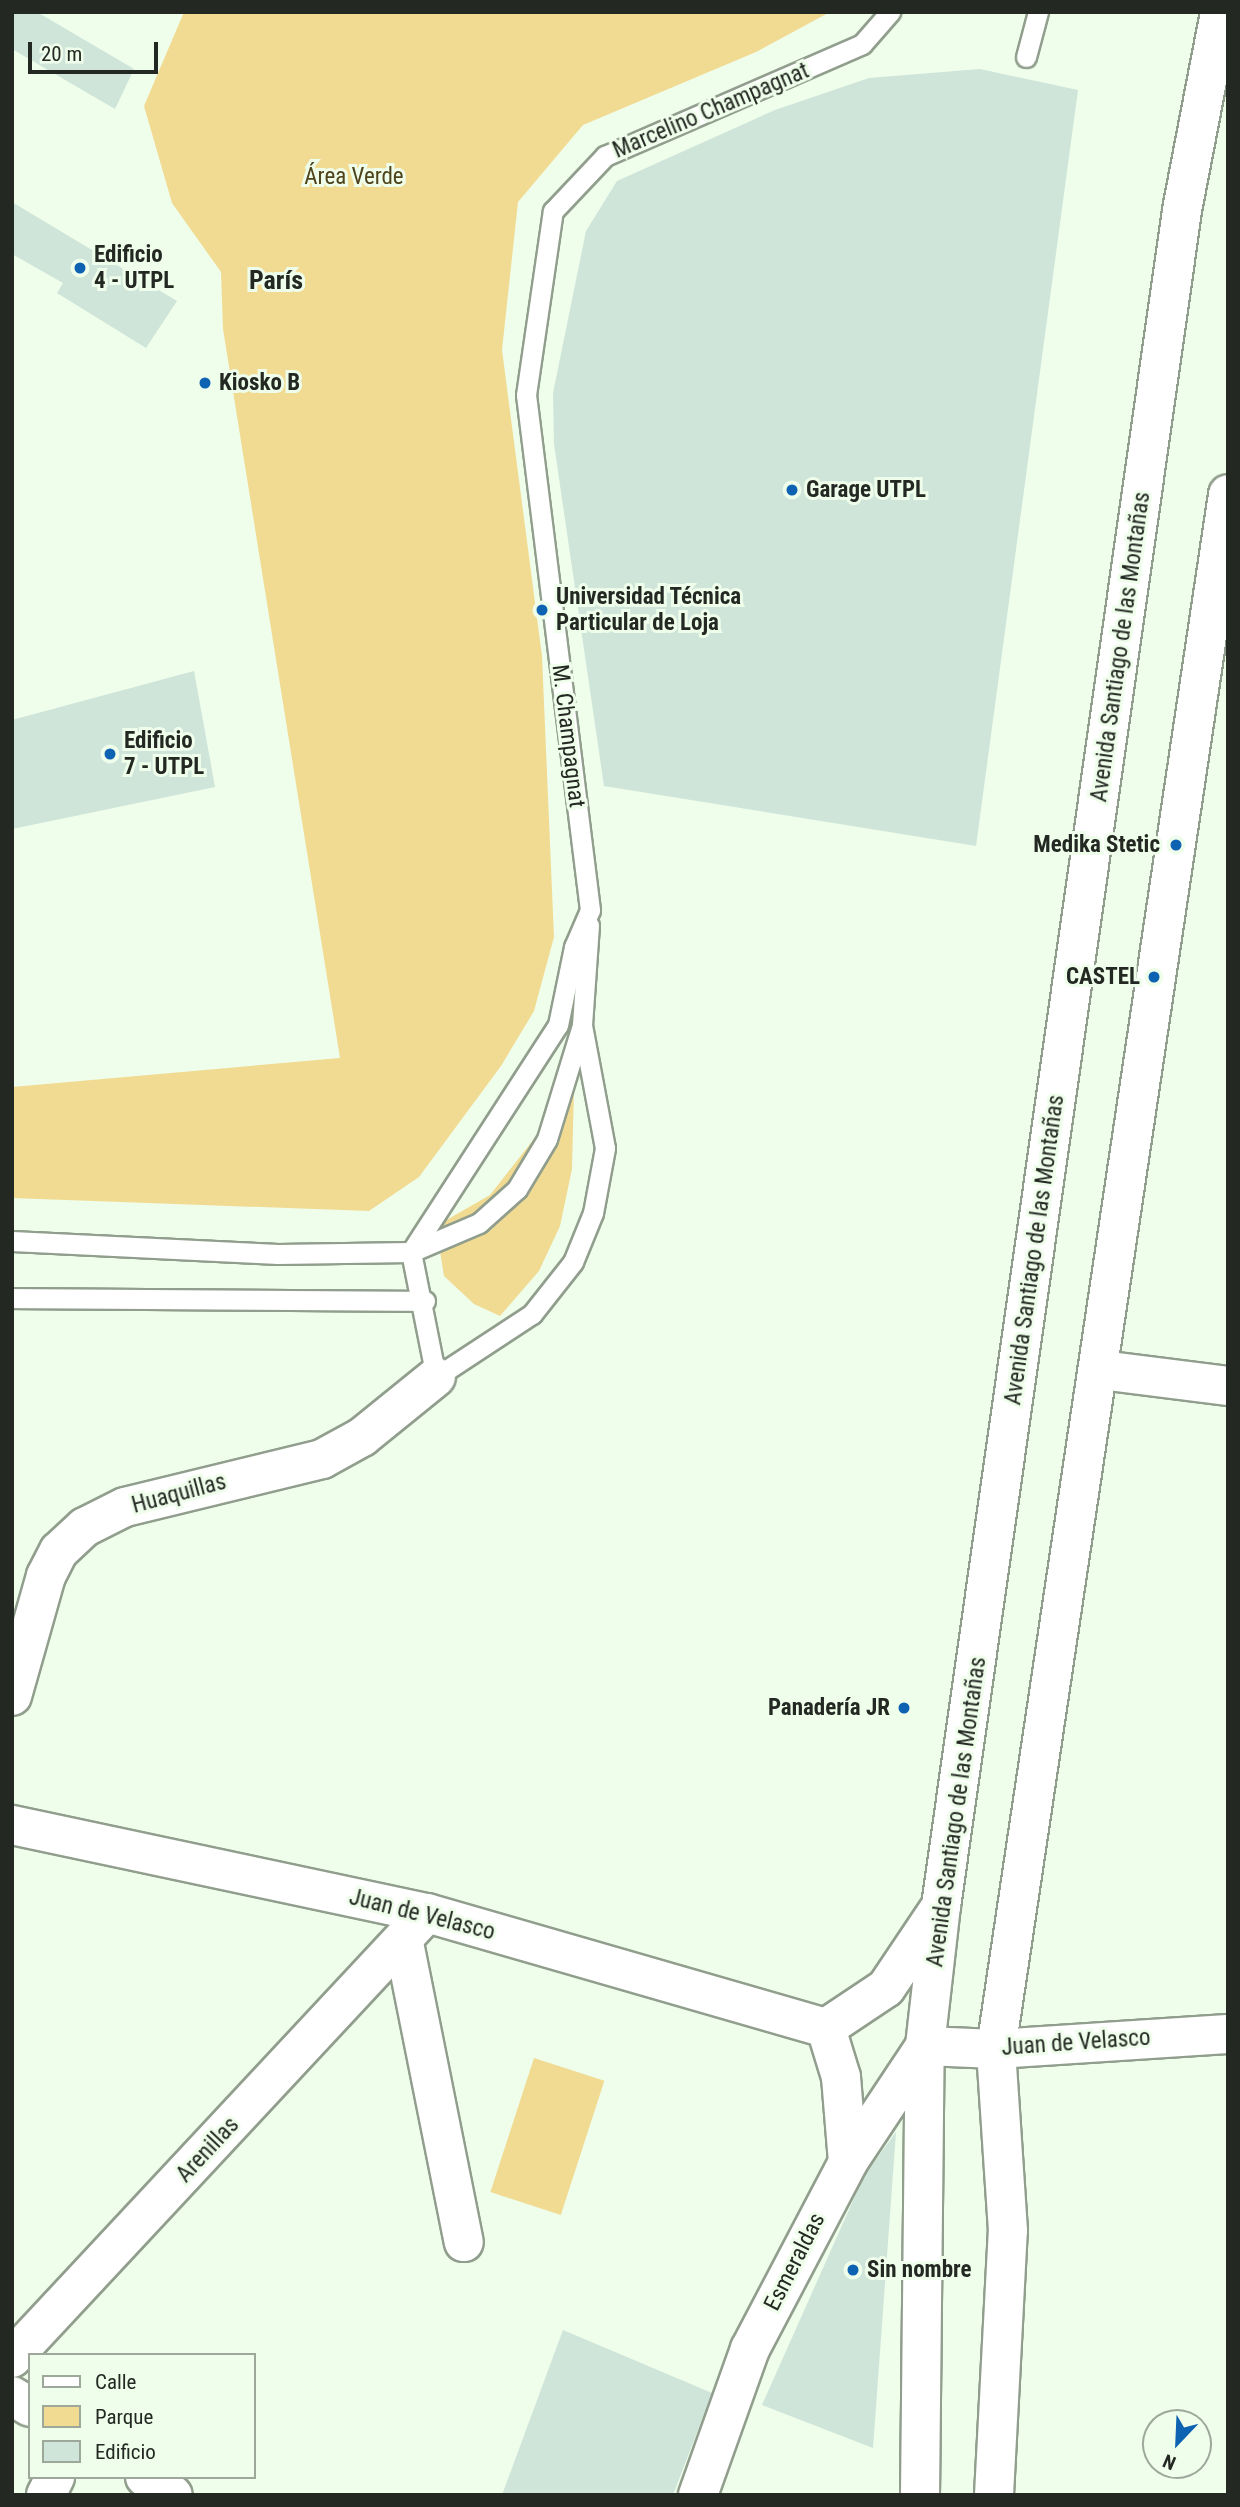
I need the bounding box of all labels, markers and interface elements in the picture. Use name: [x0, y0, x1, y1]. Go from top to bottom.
scale bar: [32, 28, 161, 72]
text: 20 m: [41, 42, 82, 66]
street label: Marcelino Champagnat: [609, 57, 813, 165]
park label: Área Verde: [304, 163, 404, 191]
place label: Edificio 4 - UTPL: [94, 241, 174, 295]
marker: Edificio 4 - UTPL: [72, 260, 88, 276]
district label: París: [249, 265, 303, 297]
place label: Kiosko B: [219, 369, 300, 397]
marker: Kiosko B: [197, 375, 213, 391]
place label: Garage UTPL: [806, 476, 926, 504]
marker: Garage UTPL: [784, 482, 800, 498]
street label: Avenida Santiago de las Montañas: [1086, 490, 1156, 804]
place label: Universidad Técnica Particular de Loja: [556, 583, 742, 637]
marker: Universidad Técnica Particular de Loja: [534, 602, 550, 618]
street label: M. Champagnat: [546, 663, 590, 809]
place label: Edificio 7 - UTPL: [124, 727, 204, 781]
marker: Edificio 7 - UTPL: [102, 746, 118, 762]
place label: Medika Stetic: [1033, 831, 1160, 859]
marker: Medika Stetic: [1166, 835, 1186, 855]
place label: CASTEL: [1066, 963, 1140, 991]
marker: CASTEL: [1146, 969, 1162, 985]
street label: Avenida Santiago de las Montañas: [1000, 1093, 1070, 1407]
street label: Huaquillas: [129, 1468, 229, 1520]
street label: Avenida Santiago de las Montañas: [922, 1655, 992, 1969]
place label: Panadería JR: [768, 1694, 890, 1722]
marker: Panadería JR: [896, 1700, 912, 1716]
street label: Juan de Velasco: [346, 1884, 498, 1946]
street label: Juan de Velasco: [1001, 2024, 1151, 2062]
street label: Arenillas: [171, 2112, 245, 2188]
street label: Esmeraldas: [759, 2209, 831, 2315]
place label: Sin nombre: [867, 2256, 971, 2284]
marker: Sin nombre: [845, 2262, 861, 2278]
legend: [28, 2353, 256, 2479]
text: Calle: [95, 2370, 136, 2394]
text: Parque: [95, 2405, 153, 2429]
north arrow: [1142, 2409, 1212, 2479]
text: Edificio: [95, 2440, 156, 2464]
text: N: [1160, 2449, 1179, 2475]

